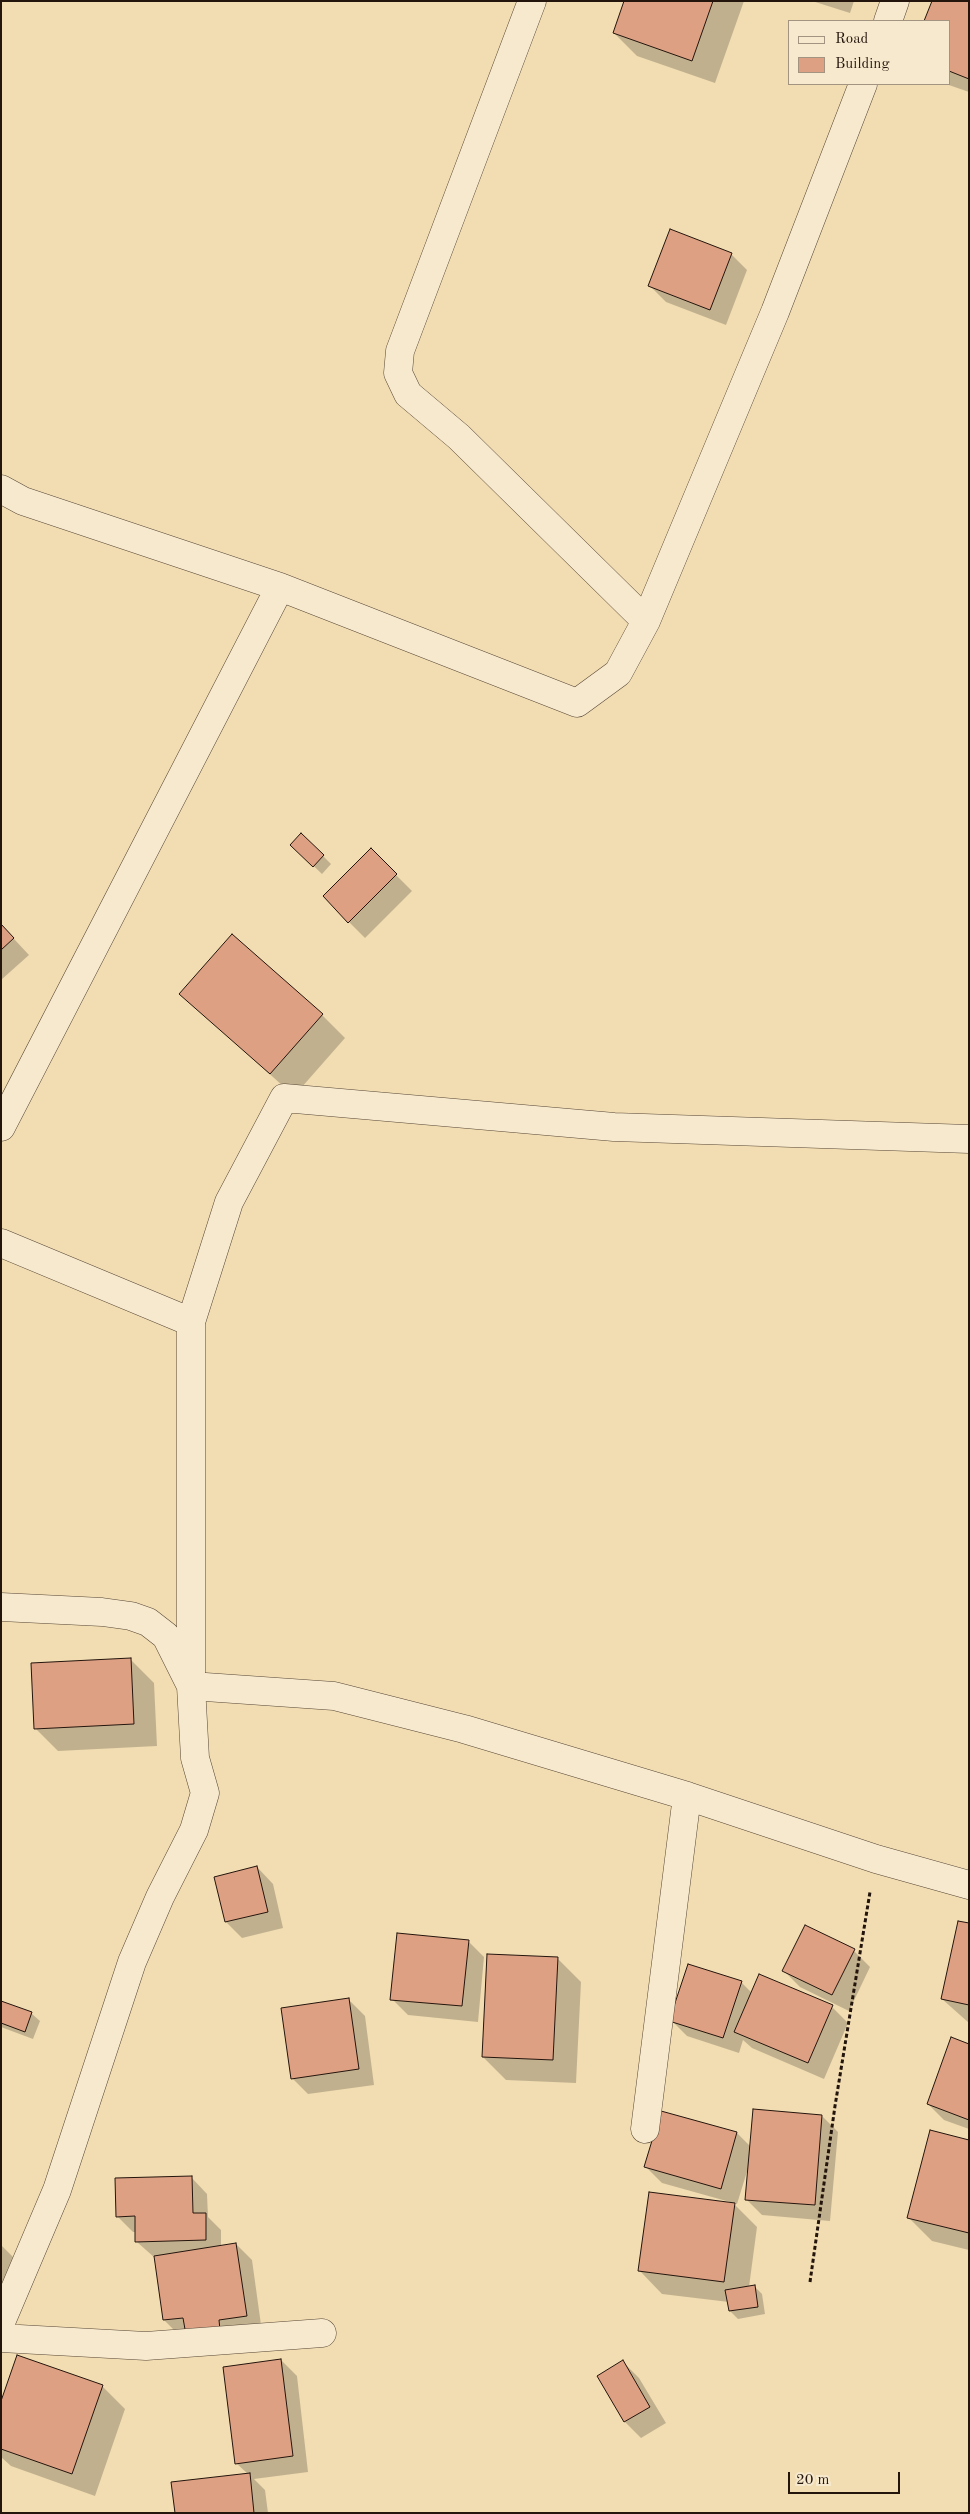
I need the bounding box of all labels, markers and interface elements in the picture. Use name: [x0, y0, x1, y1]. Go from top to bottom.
legend: [788, 20, 950, 85]
text: Road: [835, 32, 868, 47]
text: Building: [835, 57, 890, 72]
scale bar: [790, 2462, 902, 2494]
text: 20 m: [796, 2473, 830, 2488]

